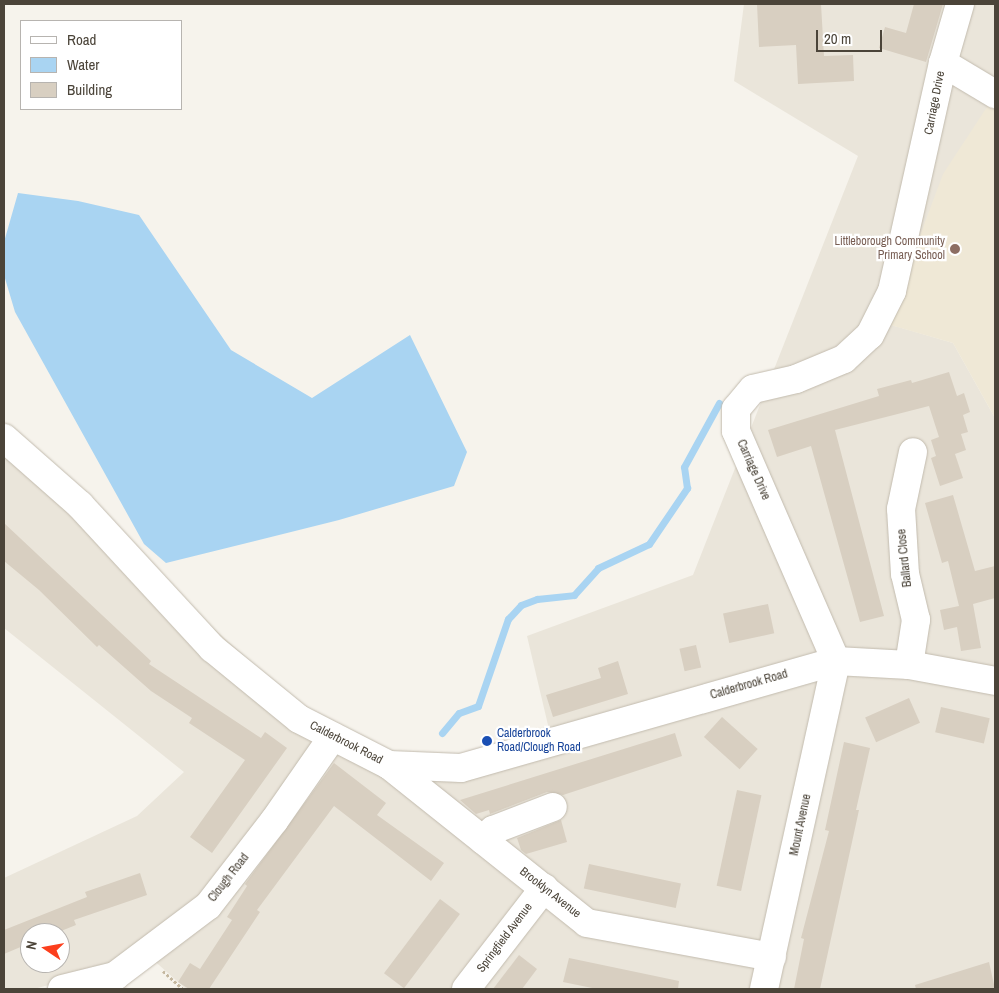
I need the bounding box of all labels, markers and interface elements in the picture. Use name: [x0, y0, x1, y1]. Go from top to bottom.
legend: [20, 20, 182, 110]
scale bar: [819, 20, 885, 52]
text: 20 m: [824, 28, 851, 49]
text: Road: [67, 29, 96, 50]
text: Water: [67, 54, 99, 75]
street label: Carriage Drive: [922, 70, 948, 136]
text: Building: [67, 79, 112, 100]
place label: Littleborough Community Primary School: [835, 235, 945, 263]
marker: Littleborough Community Primary School: [949, 243, 961, 255]
street label: Carriage Drive: [733, 438, 773, 502]
street label: Ballard Close: [895, 528, 915, 588]
street label: Calderbrook Road: [709, 667, 789, 703]
street label: Calderbrook Road: [307, 718, 385, 768]
place label: Calderbrook Road/Clough Road: [497, 727, 581, 755]
marker: Calderbrook Road/Clough Road: [481, 735, 493, 747]
street label: Mount Avenue: [787, 793, 815, 857]
street label: Clough Road: [206, 851, 252, 905]
street label: Brooklyn Avenue: [516, 864, 584, 922]
street label: Springfield Avenue: [474, 900, 536, 976]
north arrow: [20, 923, 70, 973]
text: N: [22, 939, 41, 951]

